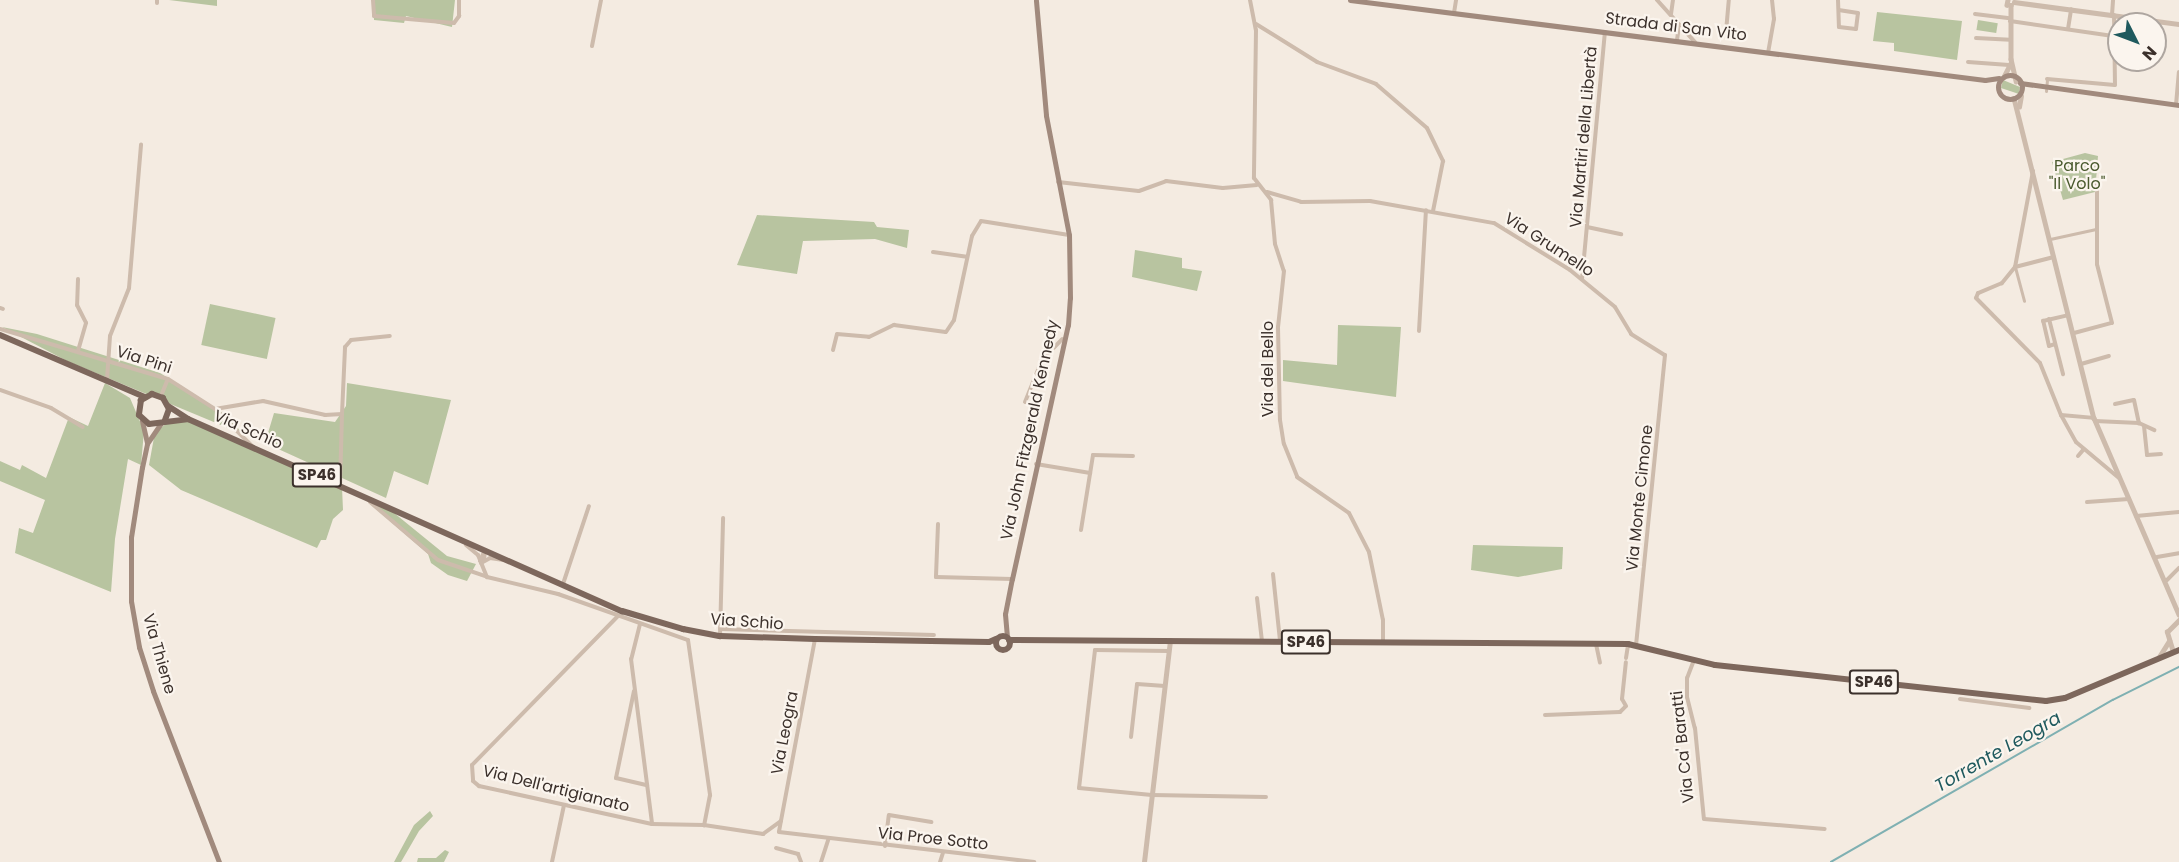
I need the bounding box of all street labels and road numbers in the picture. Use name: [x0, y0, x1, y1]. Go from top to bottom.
street label: Strada di San Vito: [1604, 9, 1748, 45]
street label: Via Martiri della Libertà: [1566, 45, 1602, 229]
street label: Via Grumello: [1501, 209, 1597, 281]
street label: Via John Fitzgerald Kennedy: [997, 318, 1063, 542]
street label: Via del Bello: [1258, 321, 1278, 417]
street label: Via Pini: [114, 342, 174, 378]
street label: Via Schio: [211, 406, 285, 454]
street label: Via Monte Cimone: [1623, 424, 1657, 572]
road number: SP46: [292, 463, 342, 487]
street label: Via Schio: [710, 610, 784, 634]
street label: Via Thiene: [138, 612, 180, 696]
road number: SP46: [1280, 630, 1332, 654]
road number: SP46: [1848, 670, 1900, 694]
street label: Via Leogra: [768, 690, 802, 776]
street label: Via Ca' Baratti: [1668, 690, 1698, 804]
street label: Via Dell'artigianato: [481, 761, 631, 817]
street label: Via Proe Sotto: [877, 824, 989, 854]

